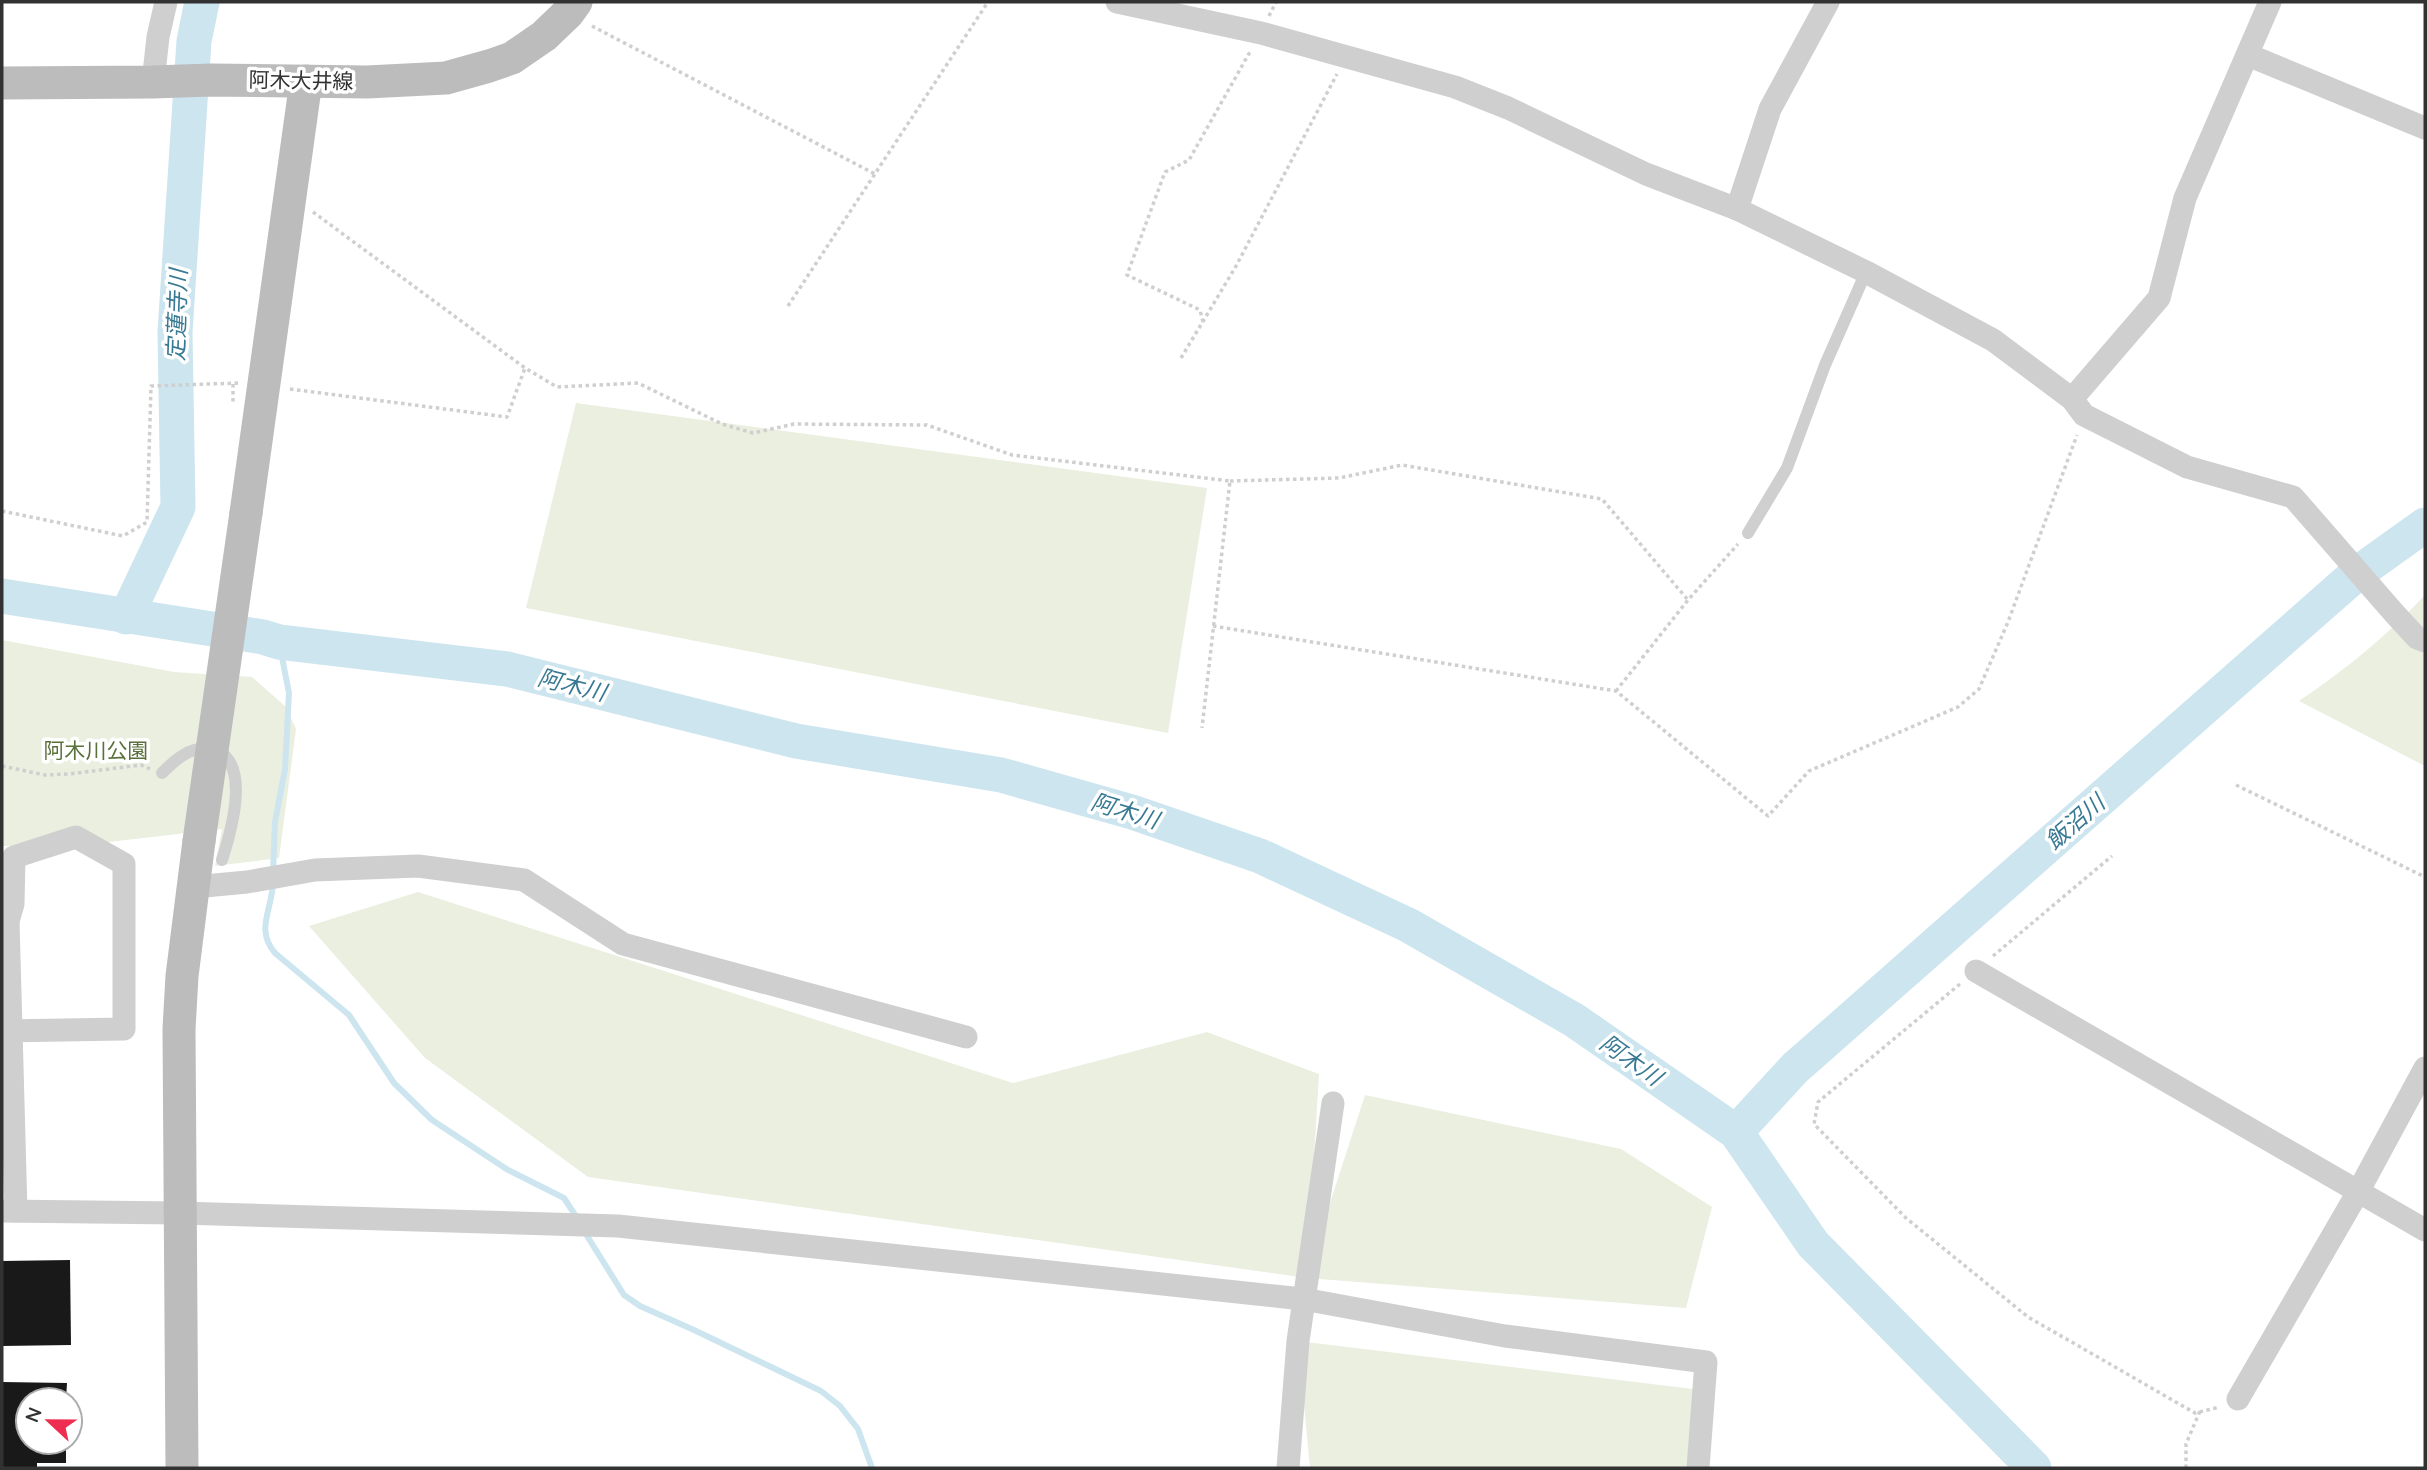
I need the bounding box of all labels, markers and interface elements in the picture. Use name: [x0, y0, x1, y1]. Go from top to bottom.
street label: 阿木大井線: [248, 66, 354, 94]
water label: 定蓮寺川: [160, 266, 193, 361]
water label: 阿木川: [535, 662, 612, 708]
park label: 阿木川公園: [44, 737, 149, 763]
water label: 飯沼川: [2039, 786, 2112, 855]
water label: 阿木川: [1088, 787, 1165, 835]
water label: 阿木川: [1595, 1028, 1670, 1093]
north arrow: [14, 1386, 84, 1456]
text: N: [19, 1404, 47, 1426]

